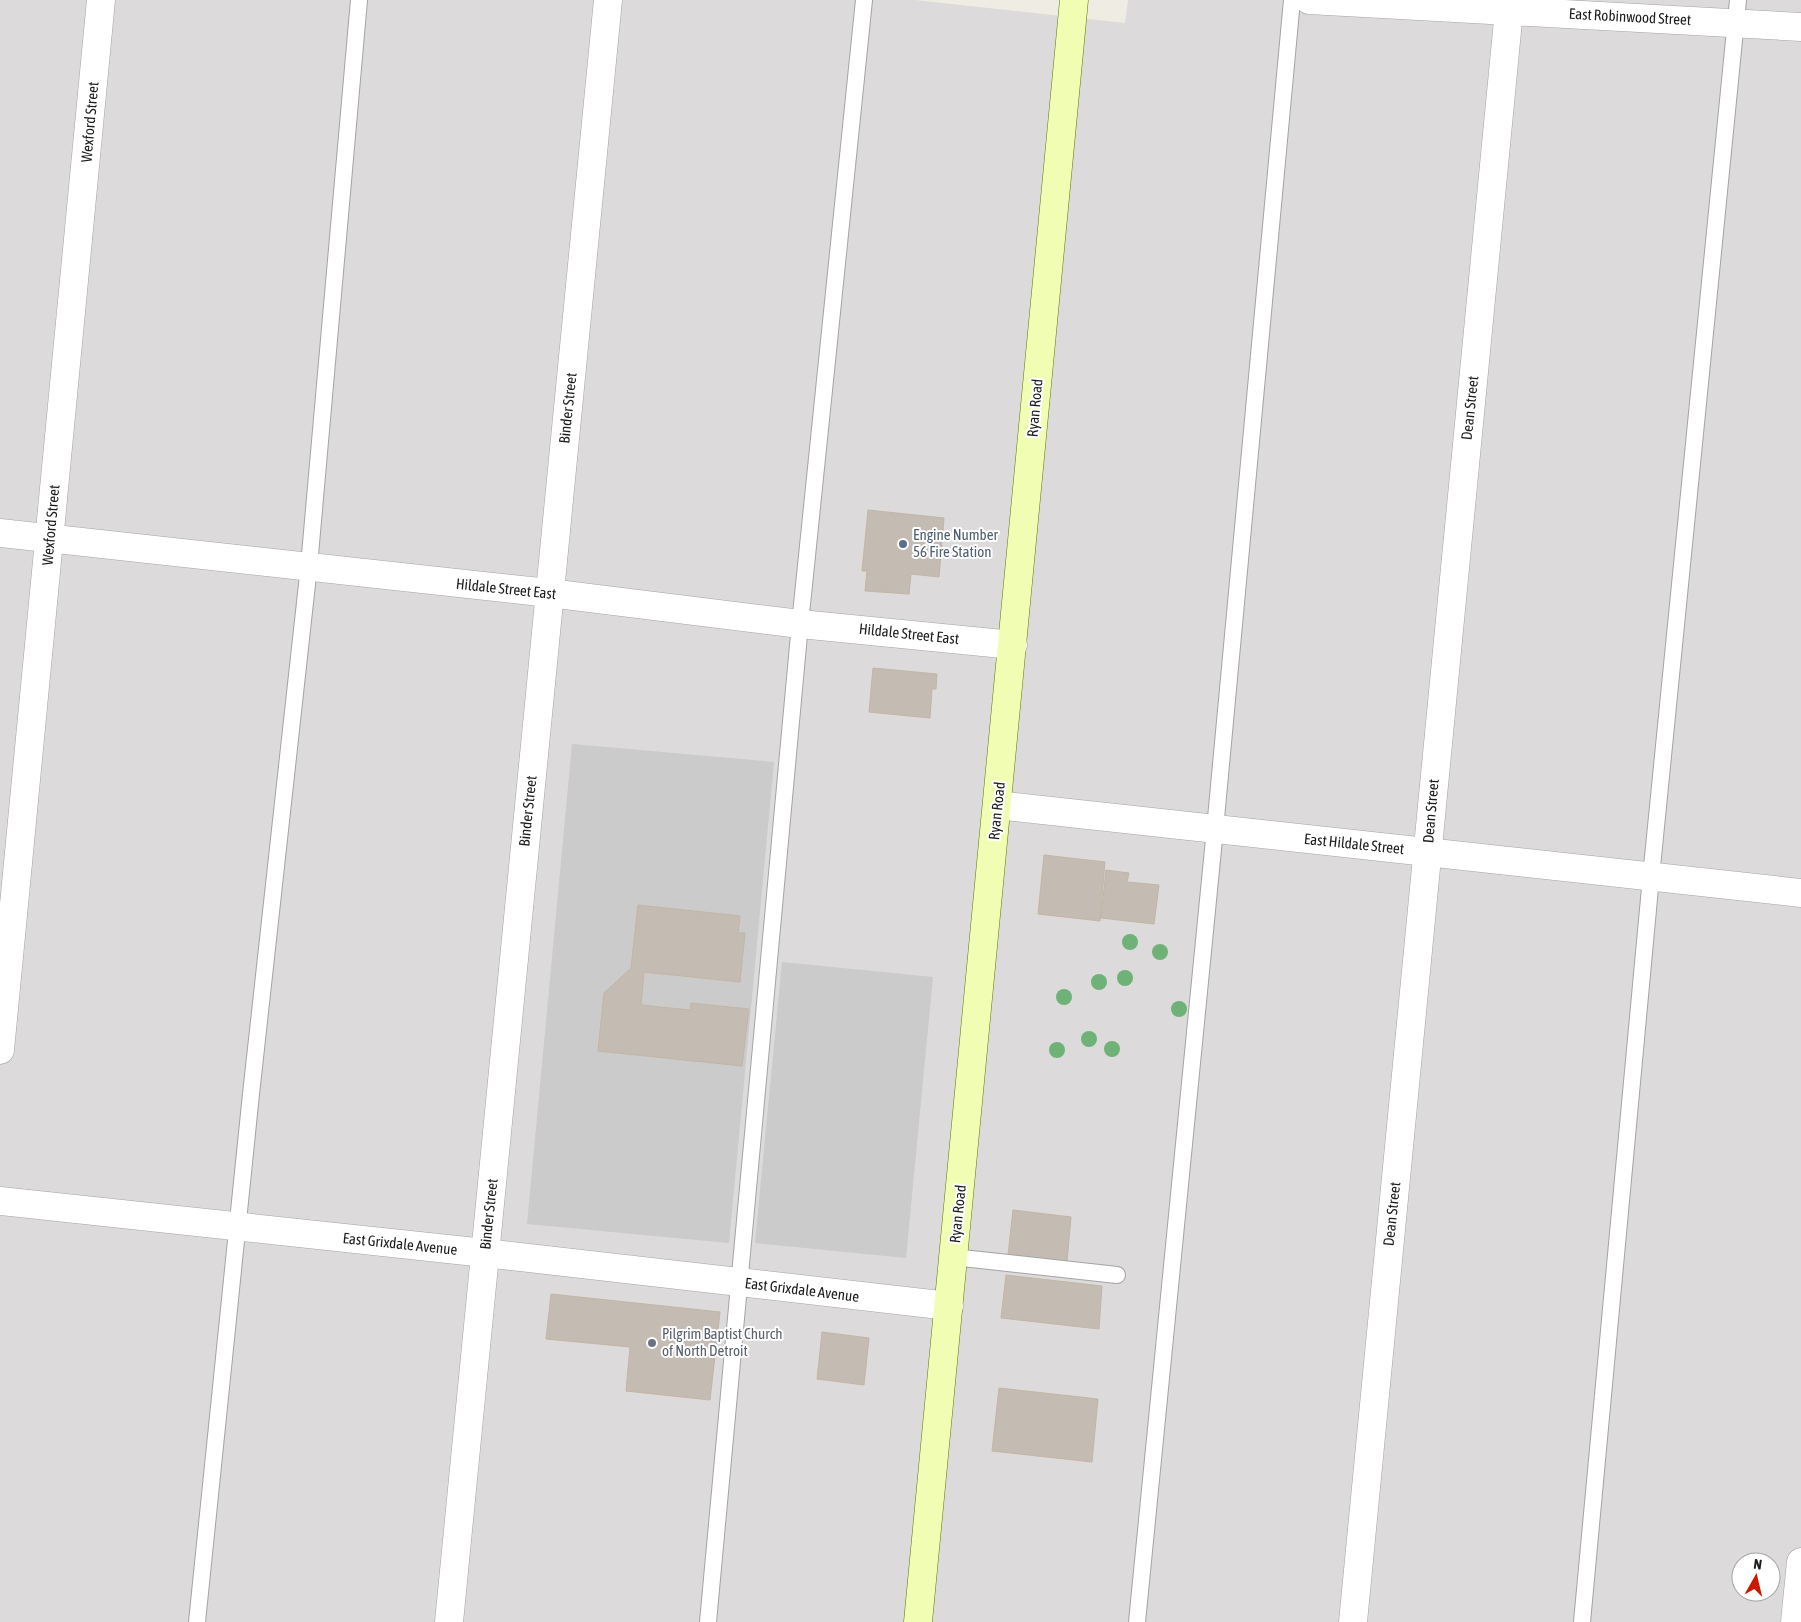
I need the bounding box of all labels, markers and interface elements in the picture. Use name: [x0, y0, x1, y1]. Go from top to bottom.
street label: East Robinwood Street: [1568, 5, 1692, 28]
street label: Wexford Street: [78, 81, 101, 163]
street label: Binder Street: [555, 372, 580, 444]
street label: Dean Street: [1458, 375, 1481, 441]
street label: Ryan Road: [1023, 378, 1046, 438]
street label: Wexford Street: [39, 484, 62, 566]
place label: Engine Number 56 Fire Station: [913, 526, 999, 560]
marker: Engine Number 56 Fire Station: [897, 538, 909, 550]
street label: Hildale Street East: [455, 575, 557, 602]
street label: Hildale Street East: [858, 620, 960, 647]
street label: Binder Street: [515, 775, 540, 847]
street label: Dean Street: [1419, 778, 1442, 844]
street label: Ryan Road: [985, 781, 1008, 841]
street label: East Hildale Street: [1303, 830, 1405, 857]
street label: Binder Street: [476, 1178, 501, 1250]
street label: Dean Street: [1380, 1181, 1403, 1247]
street label: Ryan Road: [946, 1184, 969, 1244]
street label: East Grixdale Avenue: [342, 1229, 458, 1258]
street label: East Grixdale Avenue: [744, 1274, 860, 1305]
place label: Pilgrim Baptist Church of North Detroit: [662, 1325, 783, 1359]
marker: Pilgrim Baptist Church of North Detroit: [646, 1337, 658, 1349]
north arrow: [1731, 1552, 1781, 1602]
text: N: [1753, 1556, 1763, 1573]

